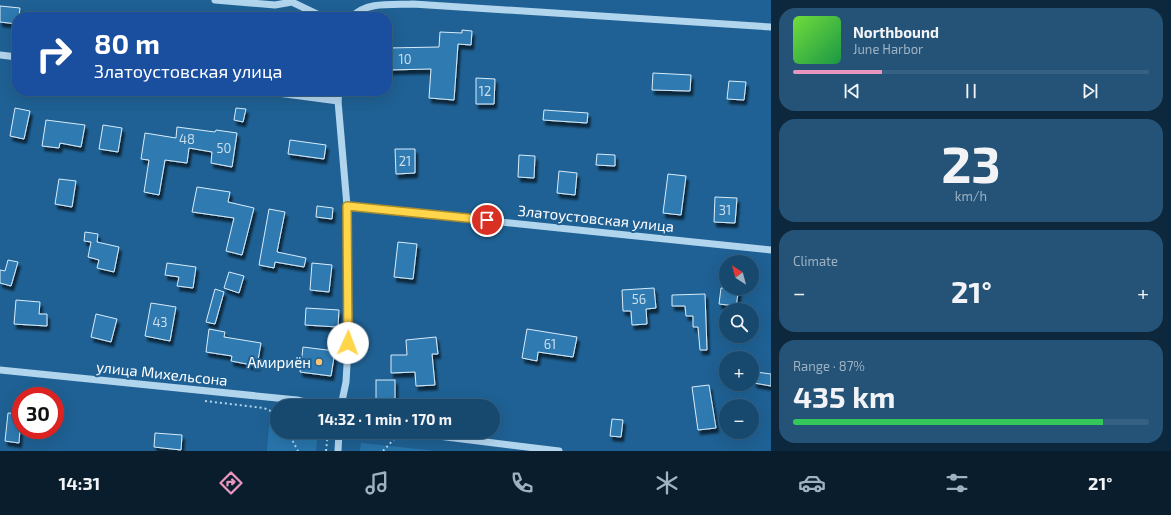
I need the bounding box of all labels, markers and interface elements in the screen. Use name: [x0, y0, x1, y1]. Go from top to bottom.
text: Northbound: [853, 23, 939, 41]
text: 80 m: [94, 26, 160, 60]
icon: right: [28, 28, 80, 80]
text: June Harbor: [853, 41, 923, 57]
house number: 10: [398, 51, 412, 67]
text: Златоустовская улица: [94, 60, 283, 82]
icon: previous: [841, 80, 863, 102]
icon: pause: [960, 80, 982, 102]
icon: next: [1079, 80, 1101, 102]
house number: 12: [479, 83, 491, 99]
house number: 48: [179, 131, 195, 147]
text: 23: [941, 131, 1001, 193]
house number: 50: [217, 140, 231, 156]
house number: 21: [399, 153, 411, 169]
text: km/h: [955, 188, 987, 204]
street label: Златоустовская улица: [517, 201, 675, 236]
house number: 31: [719, 202, 731, 218]
pin: [470, 203, 504, 237]
icon: arrive: [476, 209, 498, 231]
text: Climate: [793, 253, 838, 269]
north arrow: [719, 255, 759, 295]
map controls: [719, 255, 759, 439]
text: 21°: [951, 273, 992, 309]
text: −: [793, 279, 806, 305]
text: +: [1137, 279, 1149, 305]
house number: 56: [632, 291, 646, 307]
button: search: [719, 303, 759, 343]
house number: 43: [152, 314, 168, 330]
position arrow: [327, 322, 369, 364]
house number: 61: [544, 336, 556, 352]
button: +: [719, 351, 759, 391]
place label: Амириён: [247, 353, 311, 371]
street label: улица Михельсона: [95, 357, 229, 390]
marker: Амириён: [314, 357, 324, 367]
text: Range · 87%: [793, 358, 865, 374]
text: 435 km: [793, 378, 895, 414]
speed limit sign: 30: [12, 387, 64, 439]
button: −: [719, 399, 759, 439]
text: 14:32 · 1 min · 170 m: [318, 410, 452, 428]
icon: directions: [217, 469, 245, 497]
icon: music: [363, 469, 391, 497]
icon: phone: [508, 469, 536, 497]
icon: climate: [653, 469, 681, 497]
icon: car: [798, 469, 826, 497]
icon: filters: [943, 469, 971, 497]
text: 14:31: [59, 472, 100, 494]
text: 21°: [1088, 472, 1112, 494]

